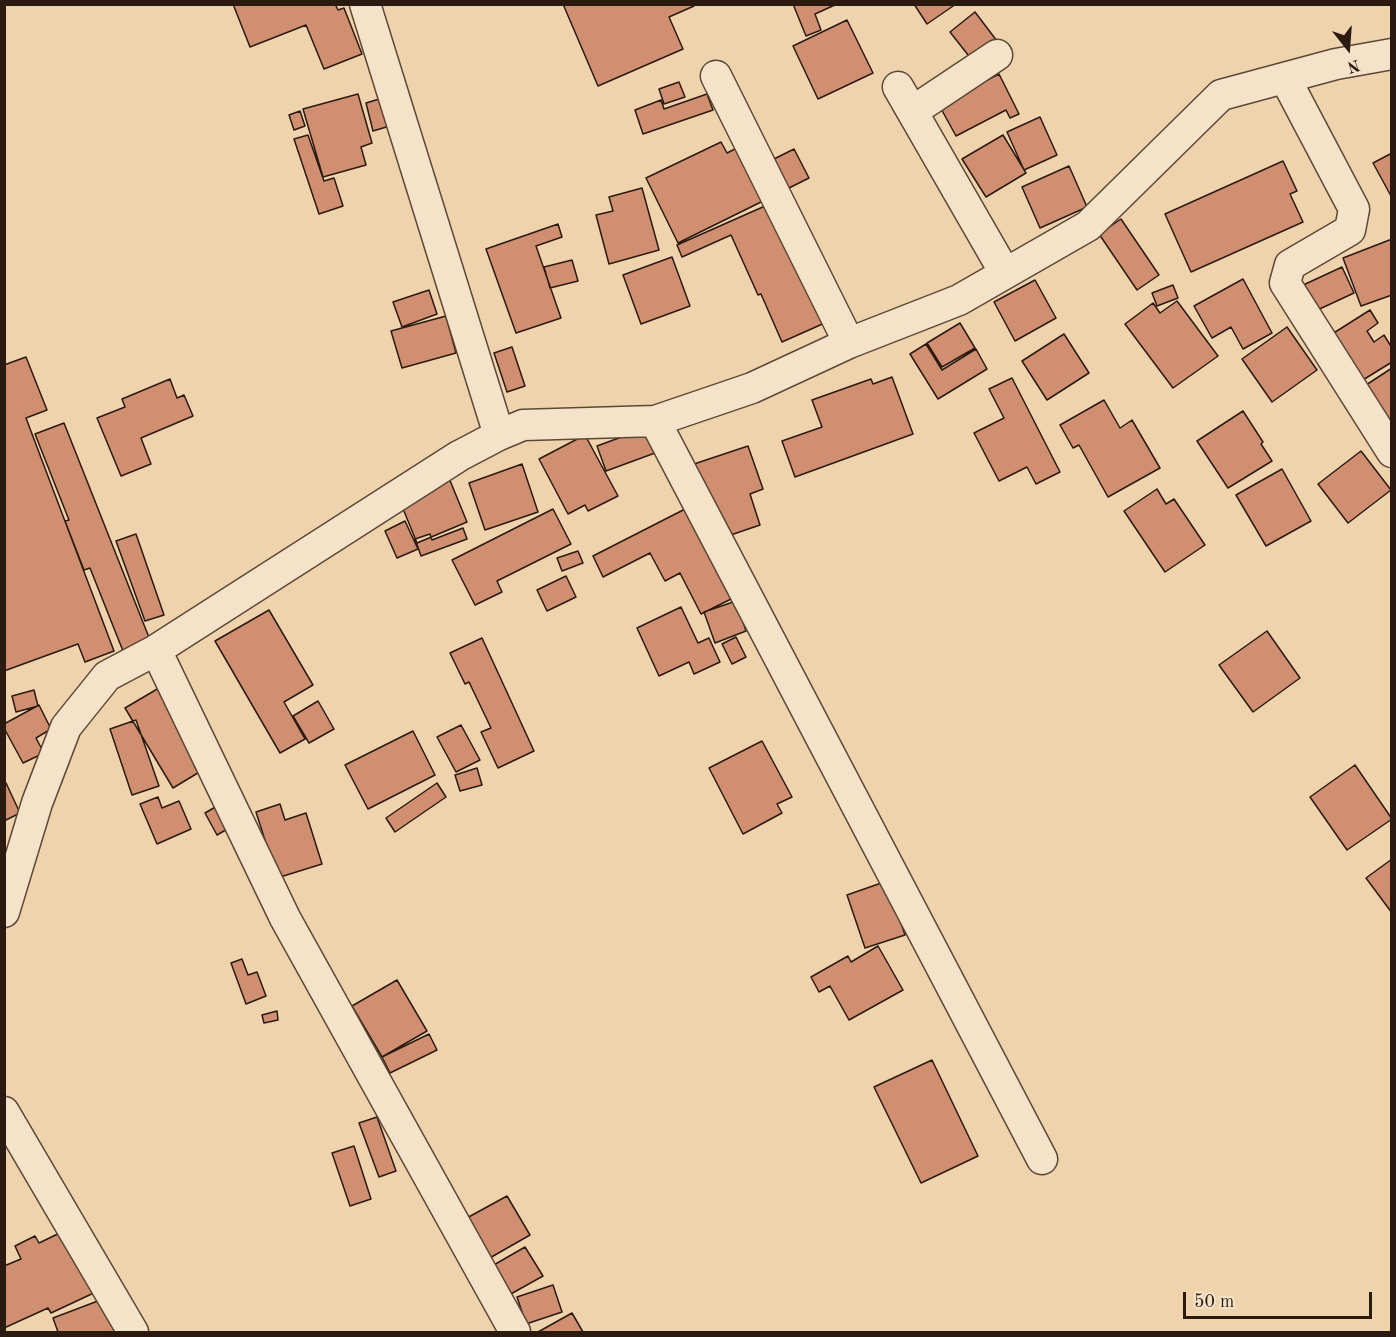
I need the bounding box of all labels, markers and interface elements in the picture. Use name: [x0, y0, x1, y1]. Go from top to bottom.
north arrow: [1318, 18, 1378, 78]
text: N: [1345, 56, 1361, 75]
scale bar: [1186, 1280, 1375, 1318]
text: 50 m: [1194, 1293, 1234, 1311]

